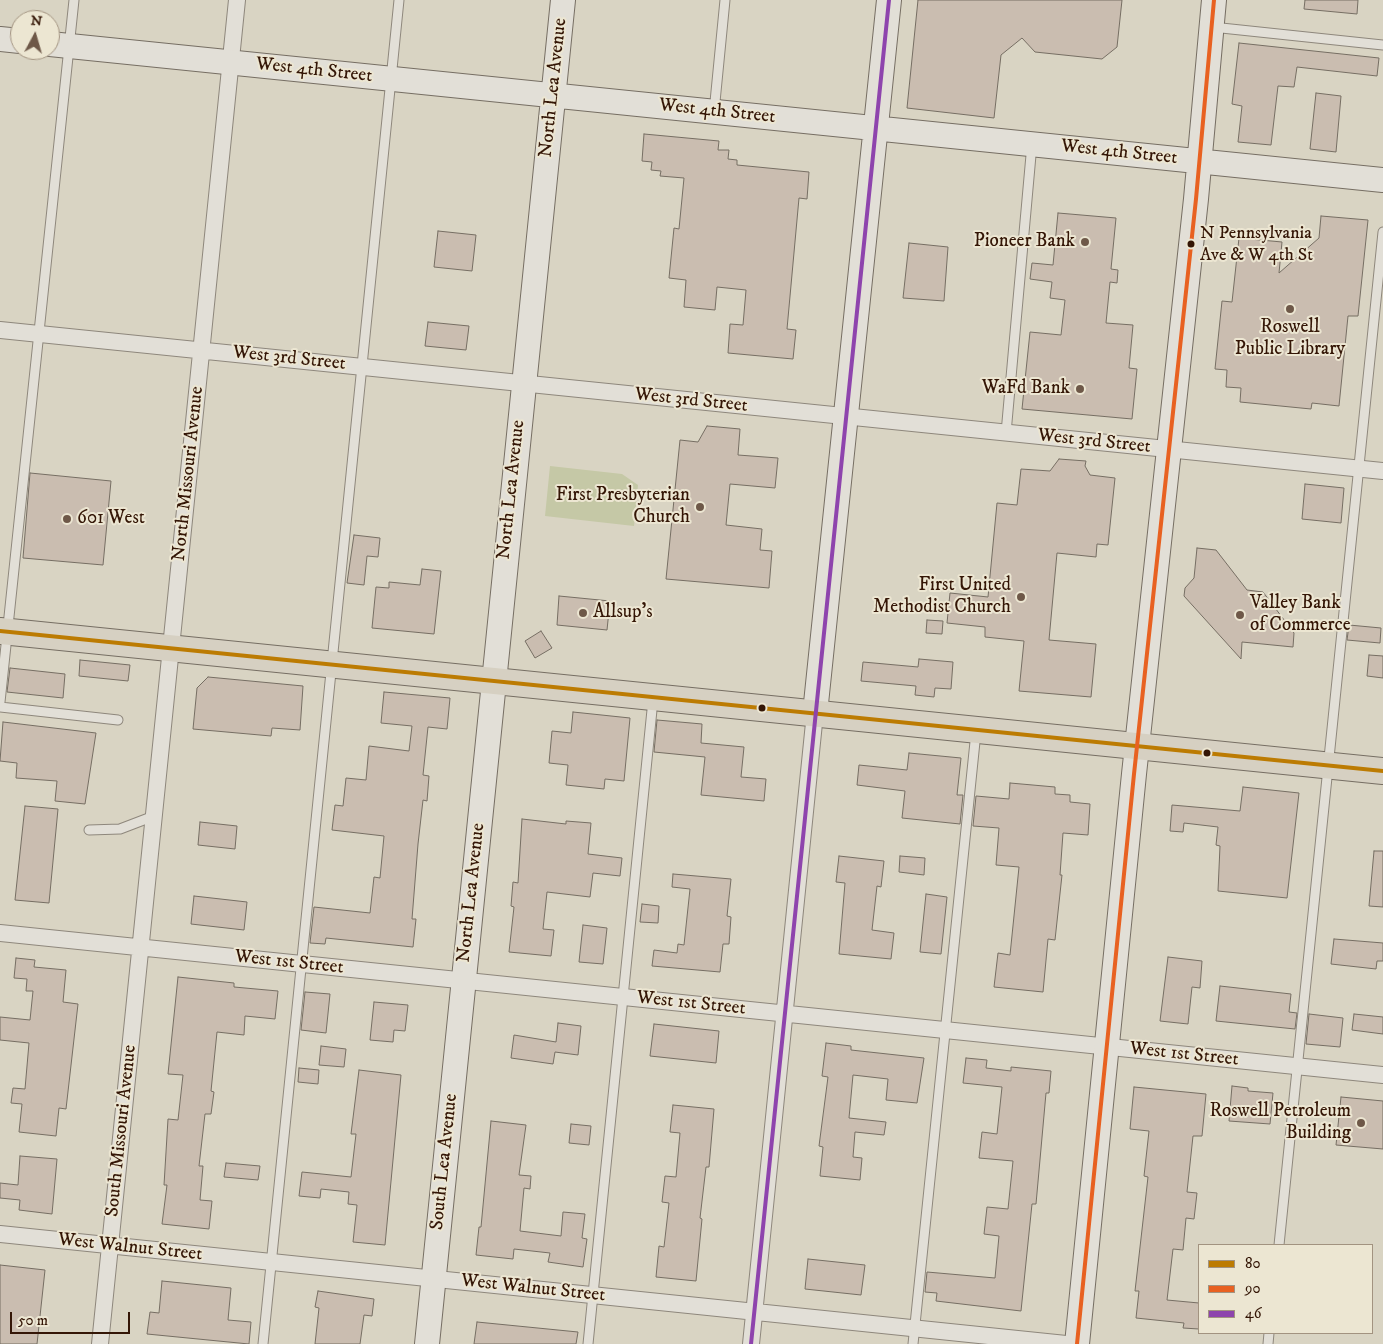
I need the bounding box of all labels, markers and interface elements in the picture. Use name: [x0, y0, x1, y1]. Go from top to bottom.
north arrow: [10, 10, 60, 60]
text: N: [30, 12, 43, 31]
street label: North Lea Avenue: [535, 17, 573, 159]
street label: West 4th Street: [255, 54, 373, 88]
street label: West 4th Street: [658, 95, 776, 129]
street label: West 4th Street: [1060, 136, 1178, 170]
place label: N Pennsylvania Ave & W 4th St: [1200, 223, 1313, 266]
place label: Pioneer Bank: [974, 231, 1075, 253]
marker: Pioneer Bank: [1079, 236, 1091, 248]
marker: N Pennsylvania Ave & W 4th St: [1186, 239, 1196, 249]
marker: Roswell Public Library: [1284, 303, 1296, 315]
place label: Roswell Public Library: [1235, 317, 1345, 361]
street label: West 3rd Street: [231, 342, 347, 376]
place label: WaFd Bank: [982, 378, 1070, 400]
marker: WaFd Bank: [1074, 383, 1086, 395]
street label: West 3rd Street: [633, 384, 749, 418]
street label: North Missouri Avenue: [168, 385, 210, 563]
street label: North Lea Avenue: [493, 419, 531, 561]
street label: West 3rd Street: [1036, 425, 1152, 459]
place label: First Presbyterian Church: [556, 485, 690, 529]
marker: First Presbyterian Church: [694, 501, 706, 513]
place label: 601 West: [77, 508, 145, 530]
marker: 601 West: [61, 513, 73, 525]
place label: First United Methodist Church: [873, 575, 1011, 619]
marker: First United Methodist Church: [1015, 591, 1027, 603]
place label: Valley Bank of Commerce: [1250, 593, 1351, 637]
place label: Allsup's: [593, 602, 653, 624]
marker: Allsup's: [577, 607, 589, 619]
marker: Valley Bank of Commerce: [1234, 609, 1246, 621]
unlabelled marker: [757, 703, 767, 713]
unlabelled marker: [1202, 748, 1212, 758]
street label: North Lea Avenue: [453, 822, 491, 964]
street label: West 1st Street: [233, 946, 345, 980]
street label: West 1st Street: [635, 987, 747, 1021]
street label: West 1st Street: [1128, 1038, 1240, 1072]
street label: South Missouri Avenue: [102, 1044, 142, 1218]
street label: South Lea Avenue: [427, 1093, 463, 1231]
place label: Roswell Petroleum Building: [1209, 1101, 1351, 1145]
marker: Roswell Petroleum Building: [1355, 1117, 1367, 1129]
street label: West Walnut Street: [57, 1229, 203, 1267]
legend: [1198, 1244, 1373, 1334]
text: 80: [1245, 1254, 1261, 1273]
street label: West Walnut Street: [460, 1270, 606, 1308]
text: 90: [1245, 1279, 1261, 1298]
scale bar: [12, 1302, 132, 1334]
text: 46: [1245, 1304, 1261, 1323]
text: 50 m: [18, 1311, 48, 1330]

